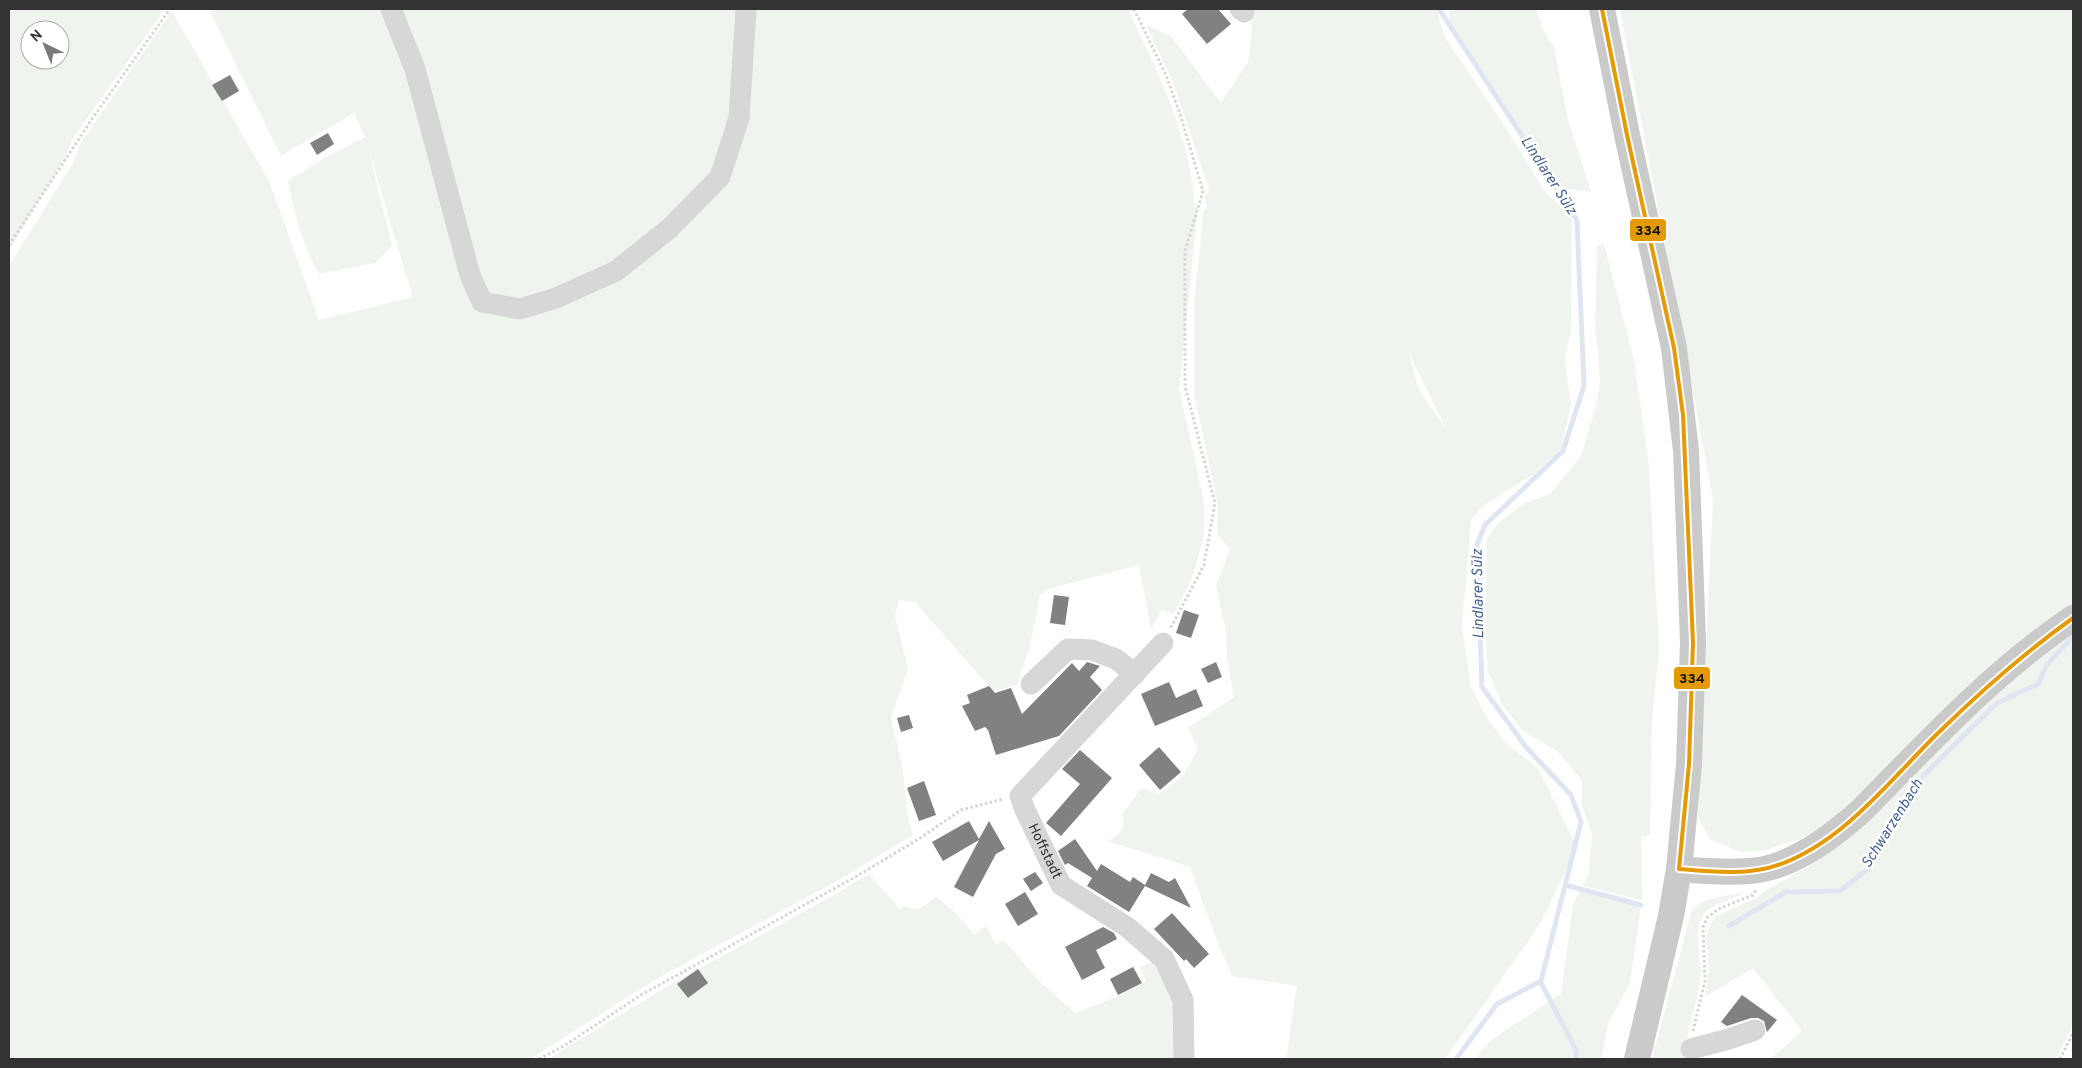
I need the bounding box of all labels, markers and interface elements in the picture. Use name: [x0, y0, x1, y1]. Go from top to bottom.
north arrow: [20, 20, 70, 70]
text: N: [28, 27, 47, 46]
water label: Lindlarer Sülz: [1516, 133, 1581, 219]
line badge: 334: [1629, 218, 1667, 242]
text: 334: [1635, 223, 1661, 240]
water label: Lindlarer Sülz: [1469, 548, 1489, 639]
line badge: 334: [1673, 666, 1711, 690]
text: 334: [1679, 671, 1705, 688]
water label: Schwarzenbach: [1858, 776, 1928, 872]
street label: Hoffstadt: [1024, 821, 1065, 882]

